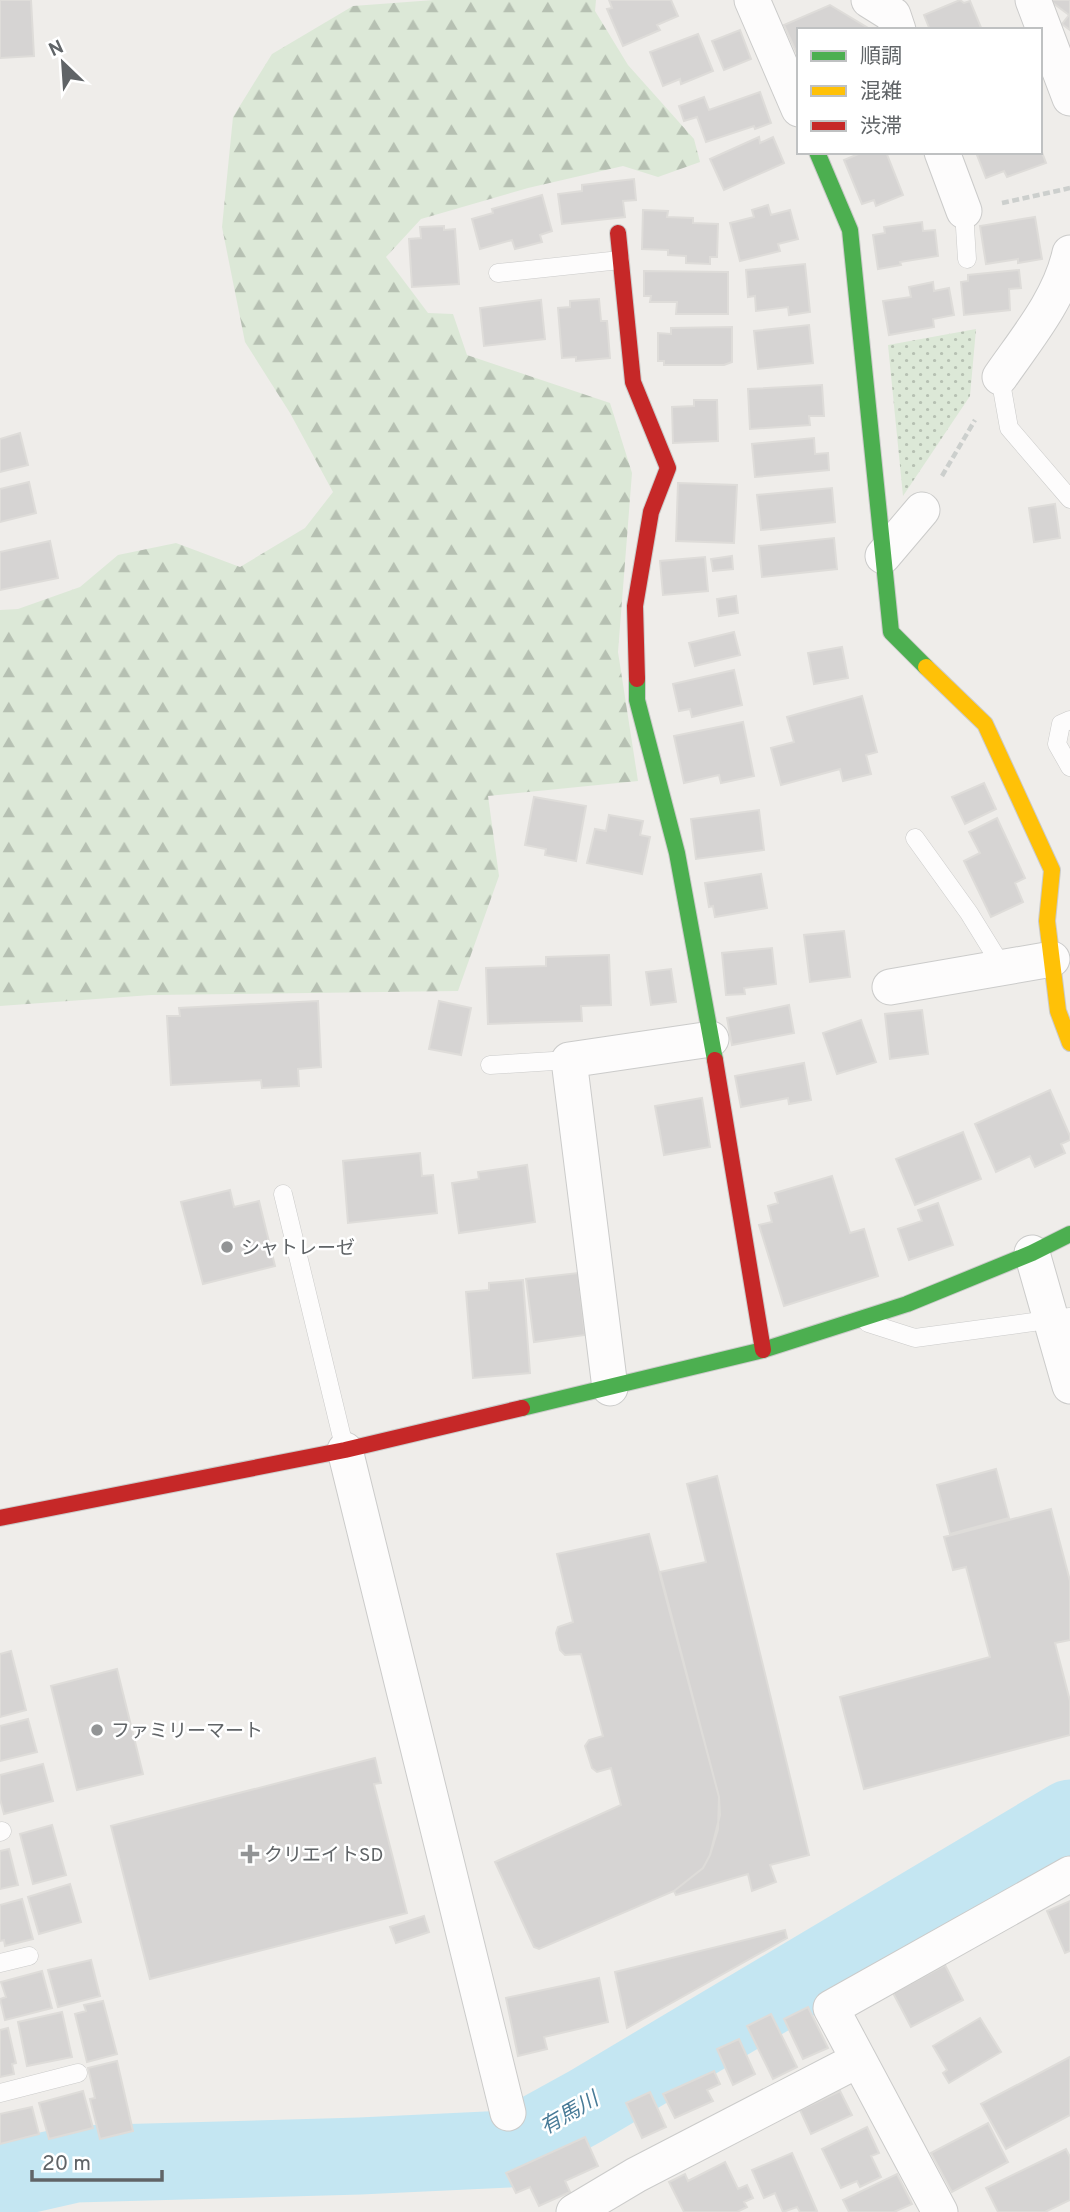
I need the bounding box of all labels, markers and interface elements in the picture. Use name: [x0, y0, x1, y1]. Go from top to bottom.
north arrow: [28, 28, 98, 98]
legend: [797, 28, 1042, 154]
text: N: [45, 36, 68, 63]
text: 順調: [860, 44, 902, 71]
text: 混雑: [860, 79, 902, 106]
text: 渋滞: [860, 114, 902, 141]
place label: シャトレーゼ: [241, 1237, 355, 1261]
marker: シャトレーゼ: [219, 1239, 235, 1255]
place label: ファミリーマート: [111, 1720, 263, 1744]
marker: ファミリーマート: [89, 1722, 105, 1738]
place label: クリエイトSD: [264, 1844, 383, 1868]
marker: クリエイトSD: [242, 1846, 258, 1862]
water label: 有馬川: [536, 2086, 606, 2142]
scale bar: [32, 2138, 161, 2182]
text: 20 m: [42, 2151, 91, 2178]

